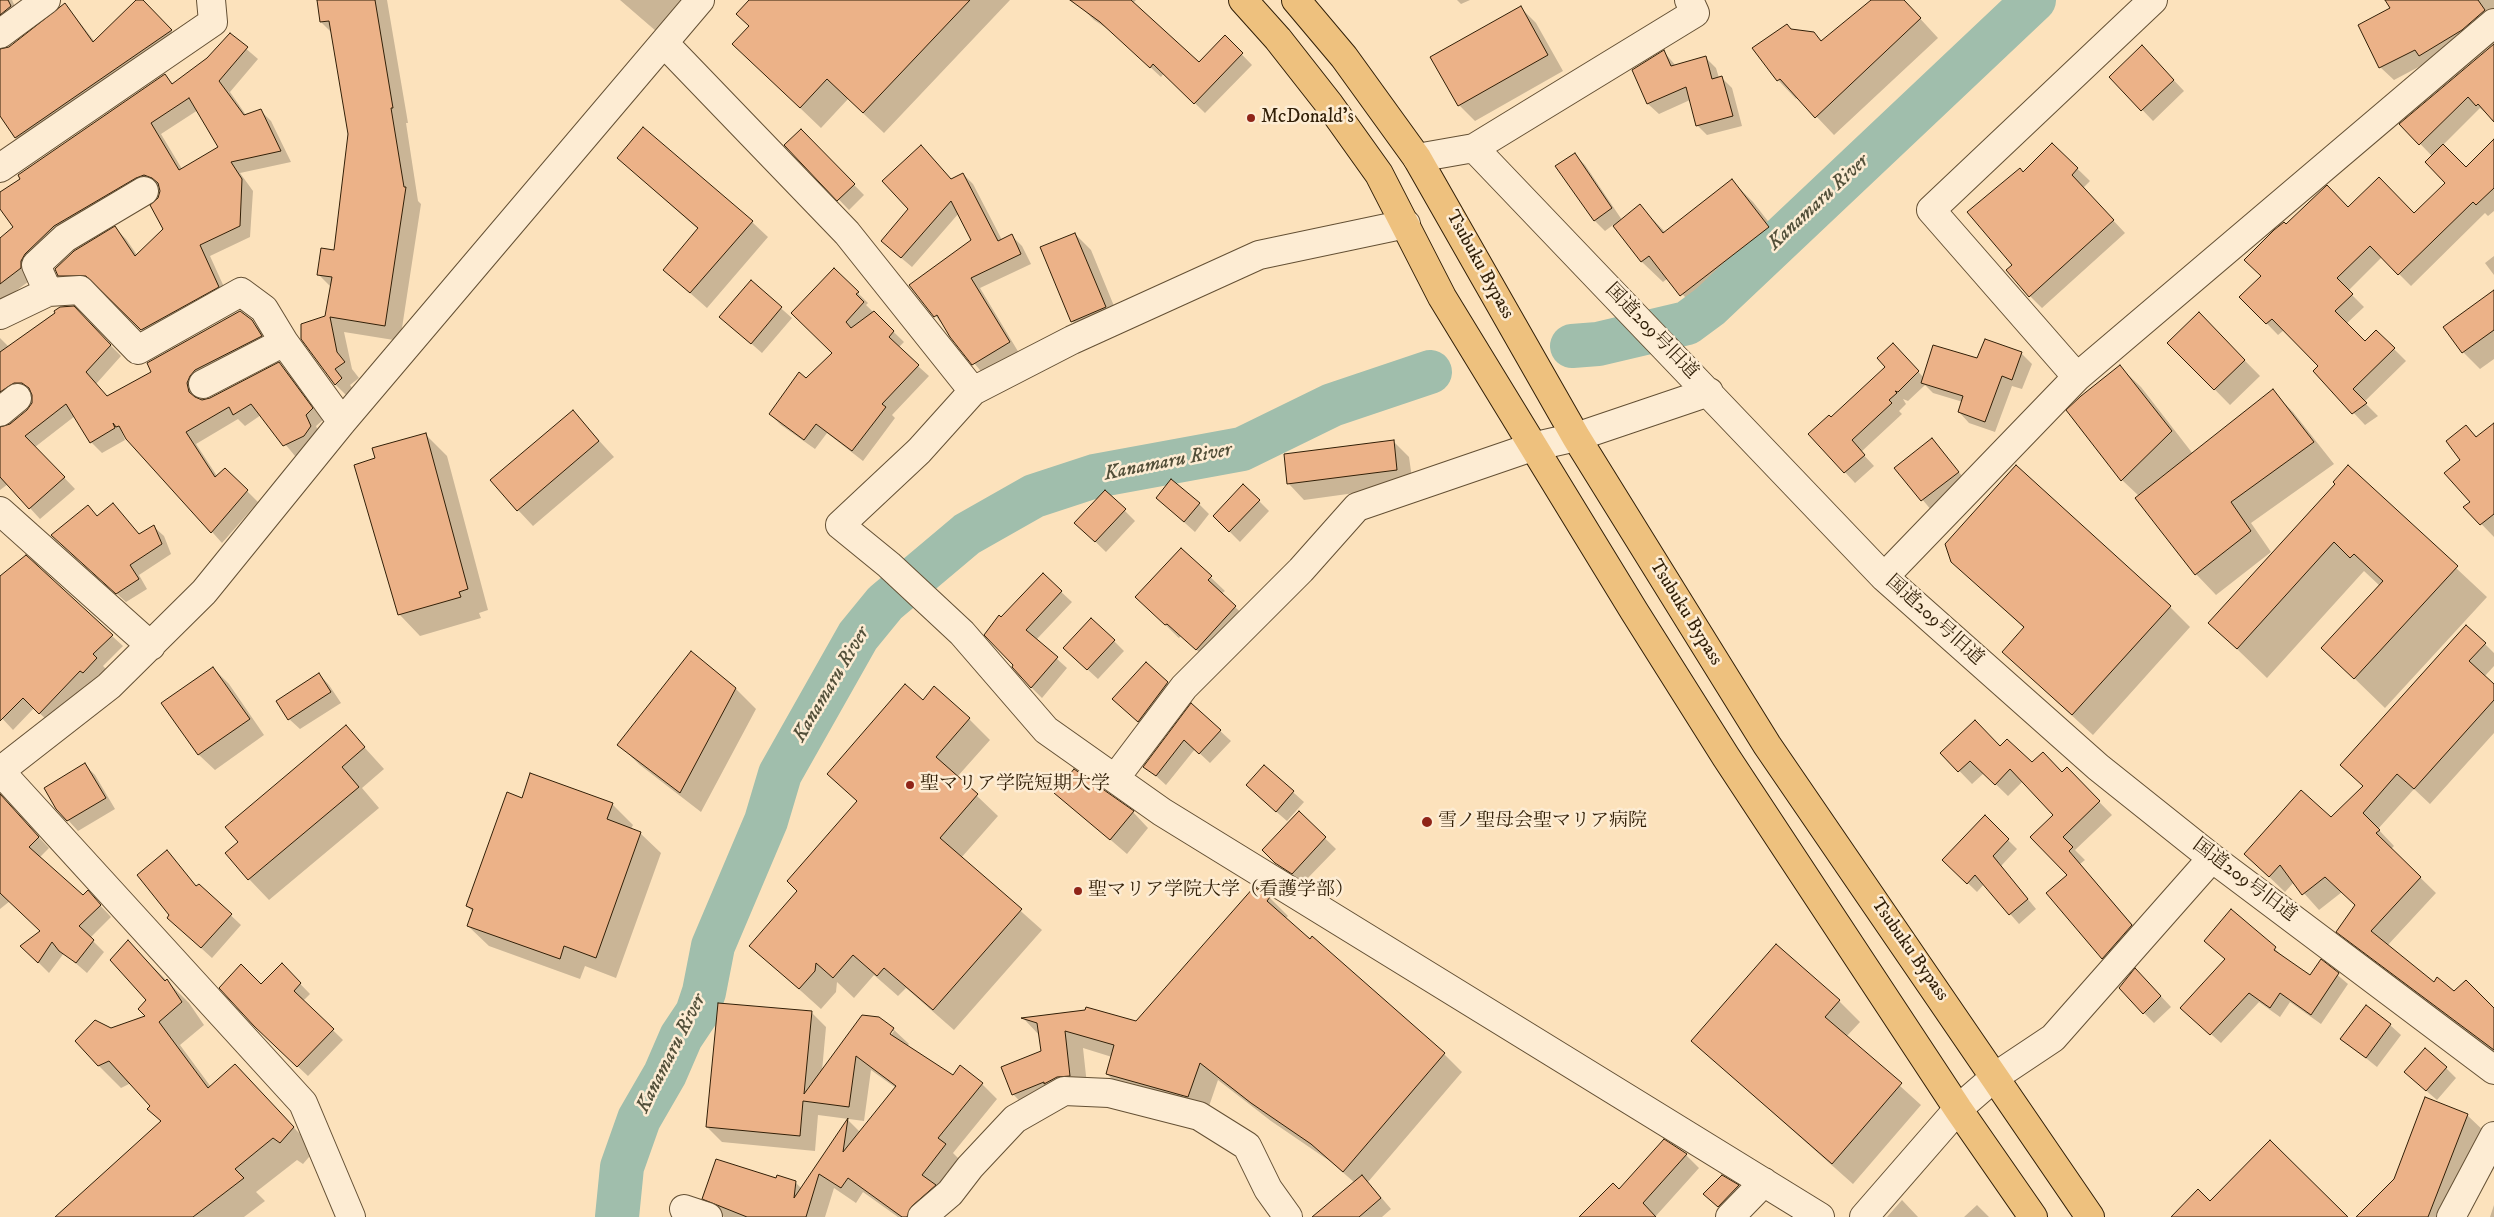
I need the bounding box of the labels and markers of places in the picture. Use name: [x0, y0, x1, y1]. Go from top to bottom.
place label: McDonald's: [1261, 107, 1354, 129]
marker: McDonald's: [1245, 112, 1257, 124]
place label: 聖マリア学院短期大学: [920, 774, 1110, 796]
marker: 聖マリア学院短期大学: [904, 779, 916, 791]
place label: 雪ノ聖母会聖マリア病院: [1438, 811, 1647, 833]
marker: 雪ノ聖母会聖マリア病院: [1420, 815, 1434, 829]
place label: 聖マリア学院大学（看護学部）: [1088, 880, 1354, 902]
marker: 聖マリア学院大学（看護学部）: [1072, 885, 1084, 897]

